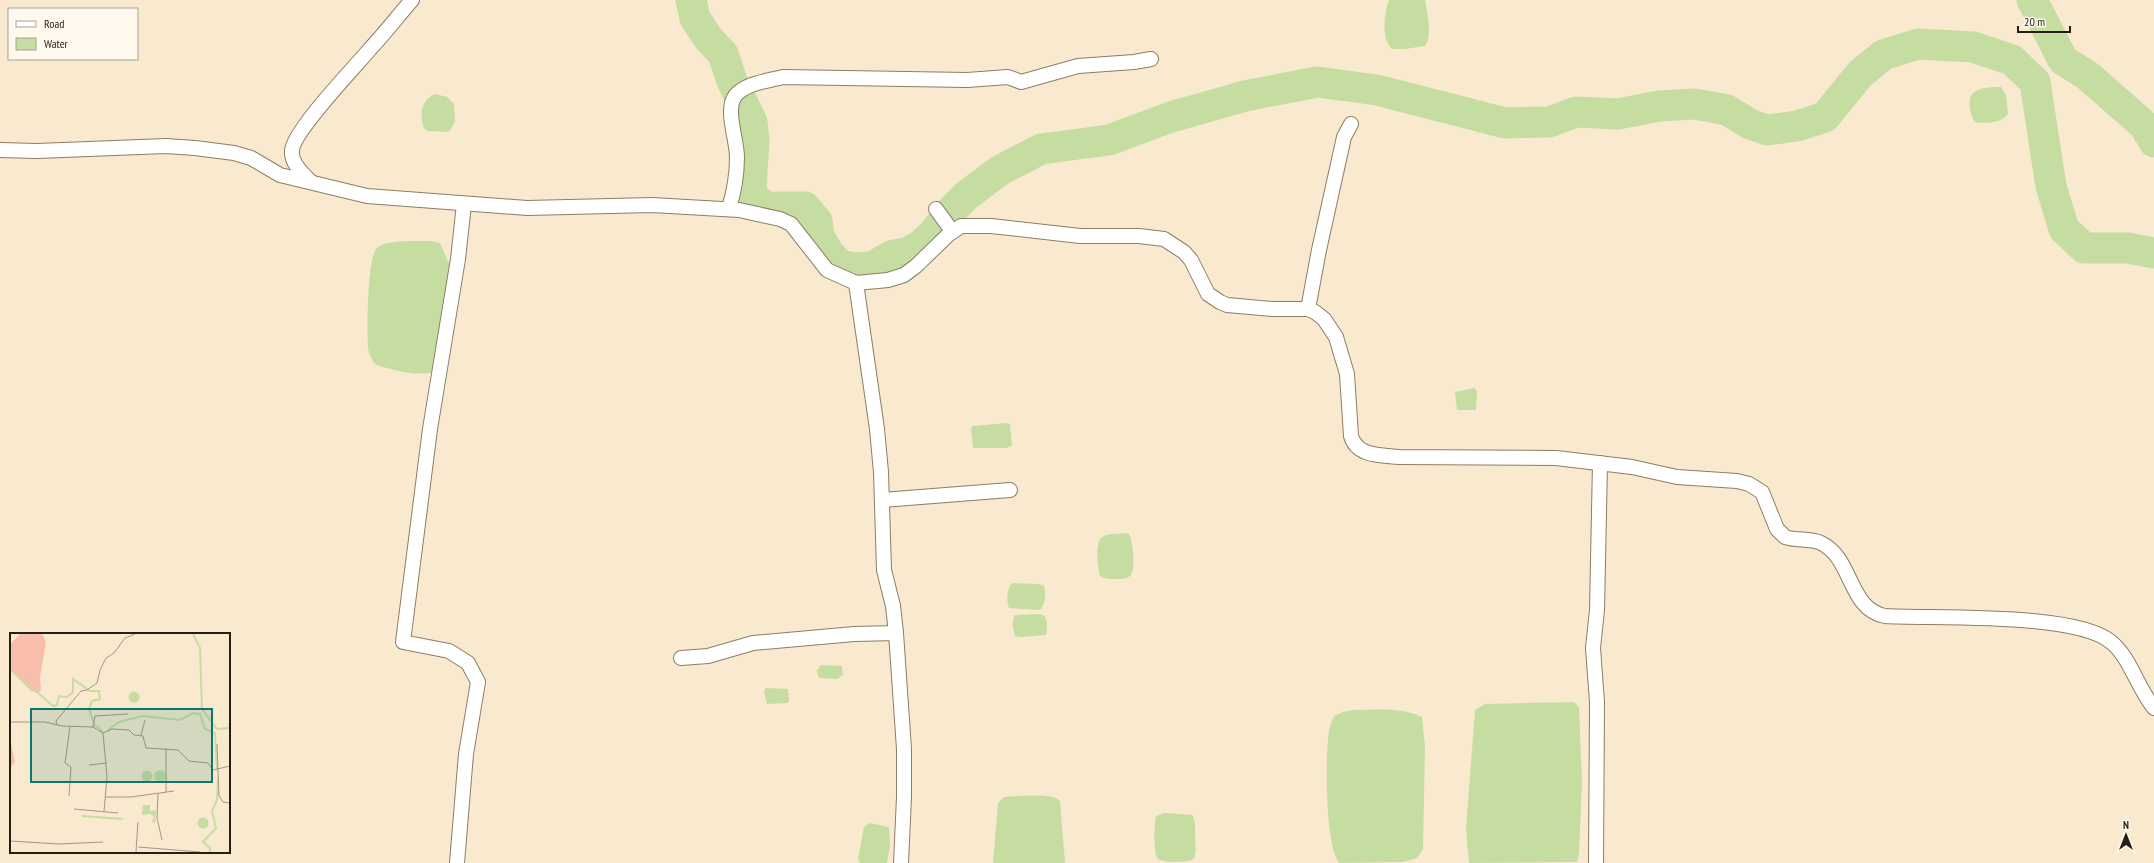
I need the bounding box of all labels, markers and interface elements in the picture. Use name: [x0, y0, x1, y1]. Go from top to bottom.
legend: [8, 8, 138, 60]
scale bar: [2018, 8, 2070, 34]
text: 20 m: [2024, 14, 2045, 29]
text: Road: [44, 16, 64, 31]
text: Water: [44, 36, 69, 51]
inset map: [10, 633, 230, 853]
north arrow: [2106, 815, 2146, 855]
text: N: [2123, 818, 2129, 832]

